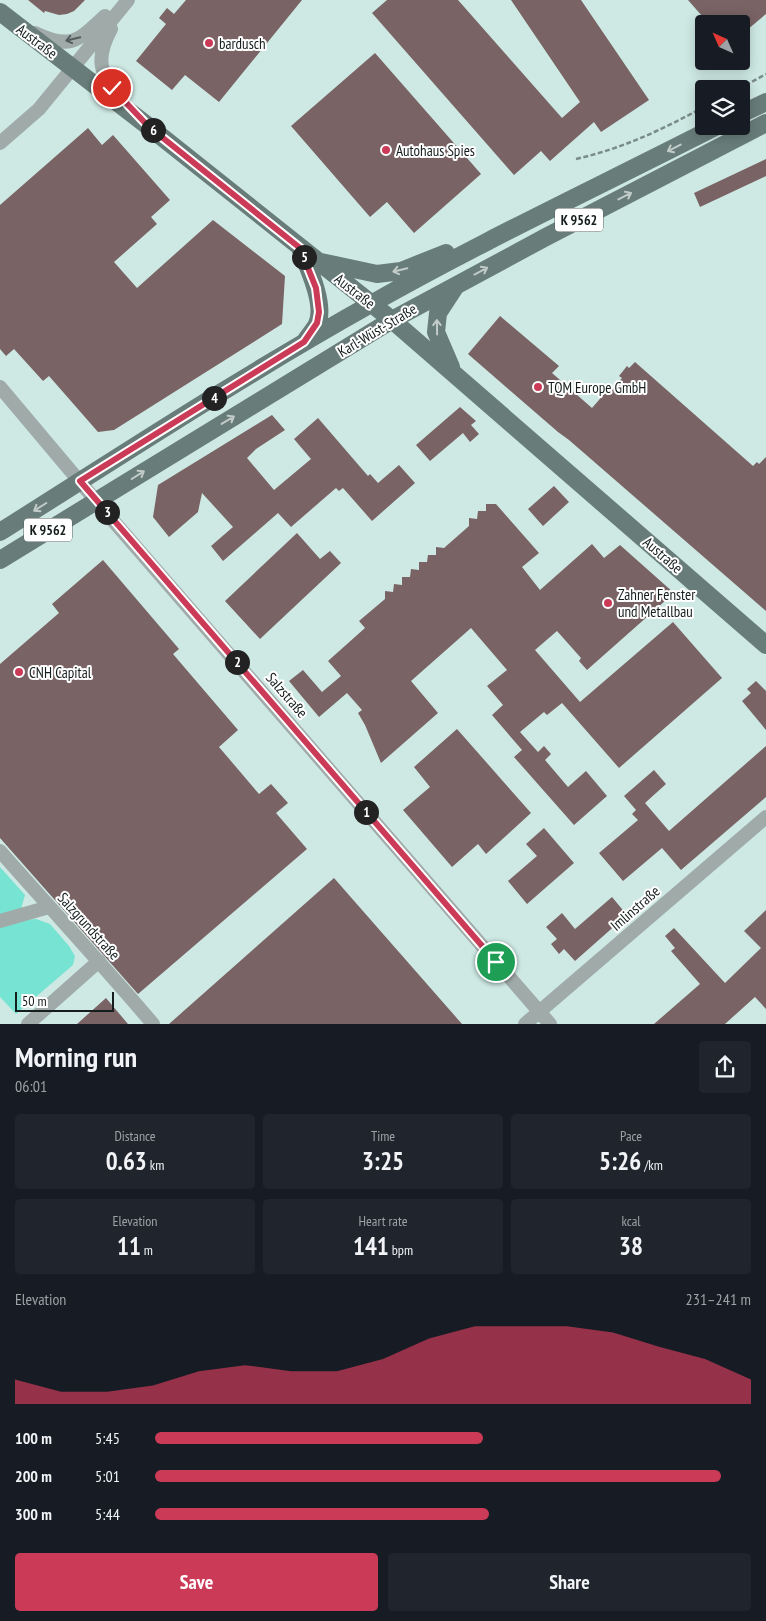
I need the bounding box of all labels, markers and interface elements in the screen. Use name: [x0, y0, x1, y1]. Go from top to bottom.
north arrow: [695, 15, 750, 70]
map controls: [695, 15, 750, 135]
street label: Austraße: [13, 19, 61, 63]
place label: bardusch: [219, 34, 266, 53]
one-way arrow: [66, 35, 82, 44]
marker: bardusch: [203, 37, 215, 49]
pin: [91, 67, 133, 109]
icon: check: [98, 74, 126, 102]
button: layers: [695, 80, 750, 135]
pin: 6: [140, 118, 166, 142]
text: 6: [150, 121, 157, 139]
place label: Autohaus Spies: [396, 141, 475, 160]
marker: Autohaus Spies: [380, 144, 392, 156]
one-way arrow: [667, 144, 682, 153]
one-way arrow: [617, 191, 632, 200]
road number: K 9562: [555, 208, 603, 232]
pin: 5: [292, 244, 316, 270]
text: 5: [301, 248, 308, 266]
one-way arrow: [393, 266, 409, 275]
one-way arrow: [473, 266, 488, 275]
street label: Austraße: [331, 269, 379, 313]
street label: Karl-Wüst-Straße: [334, 299, 420, 361]
one-way arrow: [432, 320, 442, 336]
place label: TQM Europe GmbH: [548, 378, 646, 397]
marker: TQM Europe GmbH: [532, 381, 544, 393]
pin: 4: [202, 386, 226, 410]
text: 4: [211, 389, 218, 407]
one-way arrow: [220, 415, 234, 425]
one-way arrow: [131, 470, 145, 480]
pin: 3: [94, 500, 120, 524]
one-way arrow: [33, 501, 47, 512]
text: 3: [104, 503, 111, 521]
road number: K 9562: [24, 518, 72, 542]
street label: Austraße: [639, 533, 687, 577]
place label: Zahner Fenster und Metallbau: [618, 585, 696, 621]
marker: Zahner Fenster und Metallbau: [602, 597, 614, 609]
pin: 2: [224, 650, 250, 674]
text: 2: [234, 653, 241, 671]
place label: CNH Capital: [29, 663, 92, 682]
marker: CNH Capital: [13, 666, 25, 678]
street label: Salzstraße: [262, 668, 312, 722]
pin: 1: [354, 800, 378, 824]
text: 1: [363, 803, 370, 821]
street label: Imlinstraße: [606, 881, 664, 935]
street label: Salzgrundstraße: [54, 888, 124, 964]
pin: [475, 941, 517, 983]
icon: arrive: [482, 948, 510, 976]
scale bar: [15, 988, 114, 1012]
text: 50 m: [22, 992, 47, 1010]
text: Morning run: [15, 1038, 137, 1075]
button: share: [699, 1041, 751, 1093]
text: 06:01: [15, 1076, 47, 1096]
text: Distance: [114, 1127, 156, 1145]
text: Time: [371, 1127, 395, 1145]
text: Pace: [620, 1127, 642, 1145]
text: 0.63: [106, 1145, 147, 1177]
text: 3:25: [362, 1145, 404, 1177]
text: 5:26: [599, 1145, 641, 1177]
text: km: [147, 1156, 164, 1174]
text: /km: [641, 1156, 663, 1174]
text: Elevation: [113, 1212, 157, 1230]
text: Heart rate: [359, 1212, 407, 1230]
text: kcal: [621, 1212, 641, 1230]
text: 11: [117, 1230, 141, 1262]
text: 141: [353, 1230, 389, 1262]
text: 38: [619, 1230, 643, 1262]
text: m: [141, 1241, 153, 1259]
text: bpm: [389, 1241, 413, 1259]
text: Elevation: [15, 1289, 66, 1309]
text: 231–241 m: [686, 1289, 751, 1309]
text: 100 m: [15, 1428, 52, 1448]
text: 5:45: [95, 1428, 120, 1448]
text: 200 m: [15, 1466, 52, 1486]
text: 5:01: [95, 1466, 120, 1486]
text: 300 m: [15, 1504, 52, 1524]
text: 5:44: [95, 1504, 120, 1524]
button: Save: [15, 1553, 378, 1611]
button: Share: [388, 1553, 751, 1611]

